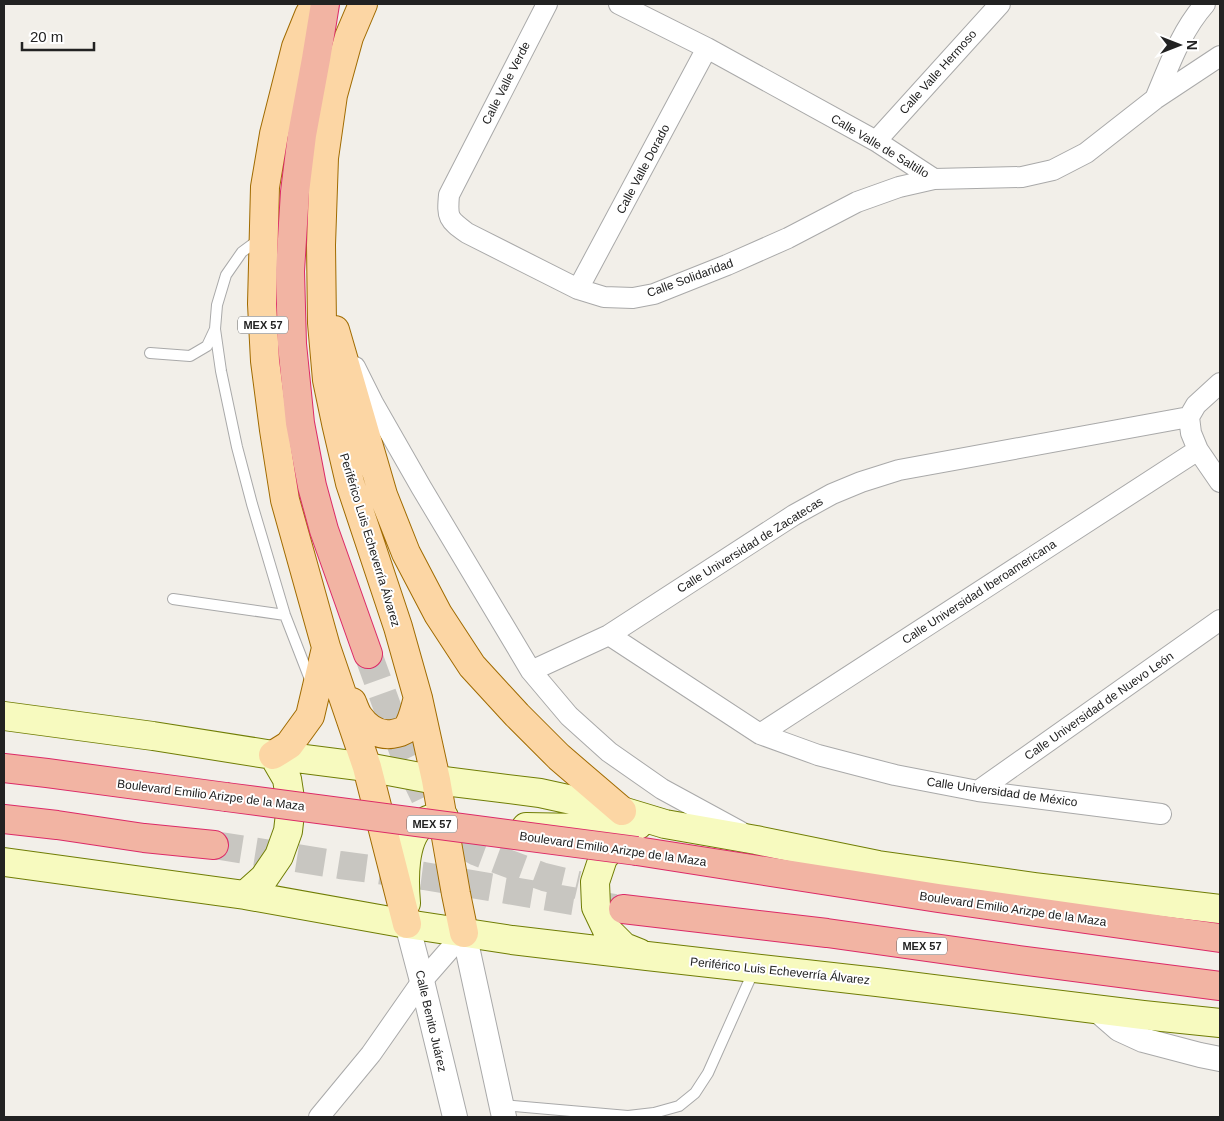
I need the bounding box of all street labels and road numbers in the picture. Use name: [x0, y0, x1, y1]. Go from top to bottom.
street label: Calle Valle Hermoso: [896, 27, 980, 117]
street label: Calle Valle Verde: [479, 39, 533, 127]
street label: Calle Valle de Saltillo: [828, 111, 932, 181]
street label: Calle Valle Dorado: [614, 122, 673, 216]
street label: Calle Solidaridad: [645, 256, 735, 300]
road number: MEX 57: [238, 316, 288, 334]
street label: Periférico Luis Echeverría Álvarez: [337, 451, 404, 628]
street label: Calle Universidad de Zacatecas: [674, 494, 826, 596]
street label: Calle Universidad Iberoamericana: [899, 537, 1059, 647]
street label: Calle Universidad de Nuevo León: [1022, 649, 1176, 763]
street label: Calle Universidad de México: [926, 774, 1079, 810]
street label: Boulevard Emilio Arizpe de la Maza: [116, 777, 306, 813]
road number: MEX 57: [407, 816, 457, 832]
street label: Boulevard Emilio Arizpe de la Maza: [519, 829, 708, 869]
street label: Boulevard Emilio Arizpe de la Maza: [919, 889, 1108, 929]
road number: MEX 57: [897, 938, 947, 954]
street label: Periférico Luis Echeverría Álvarez: [689, 954, 871, 987]
street label: Calle Benito Juárez: [412, 969, 450, 1073]

